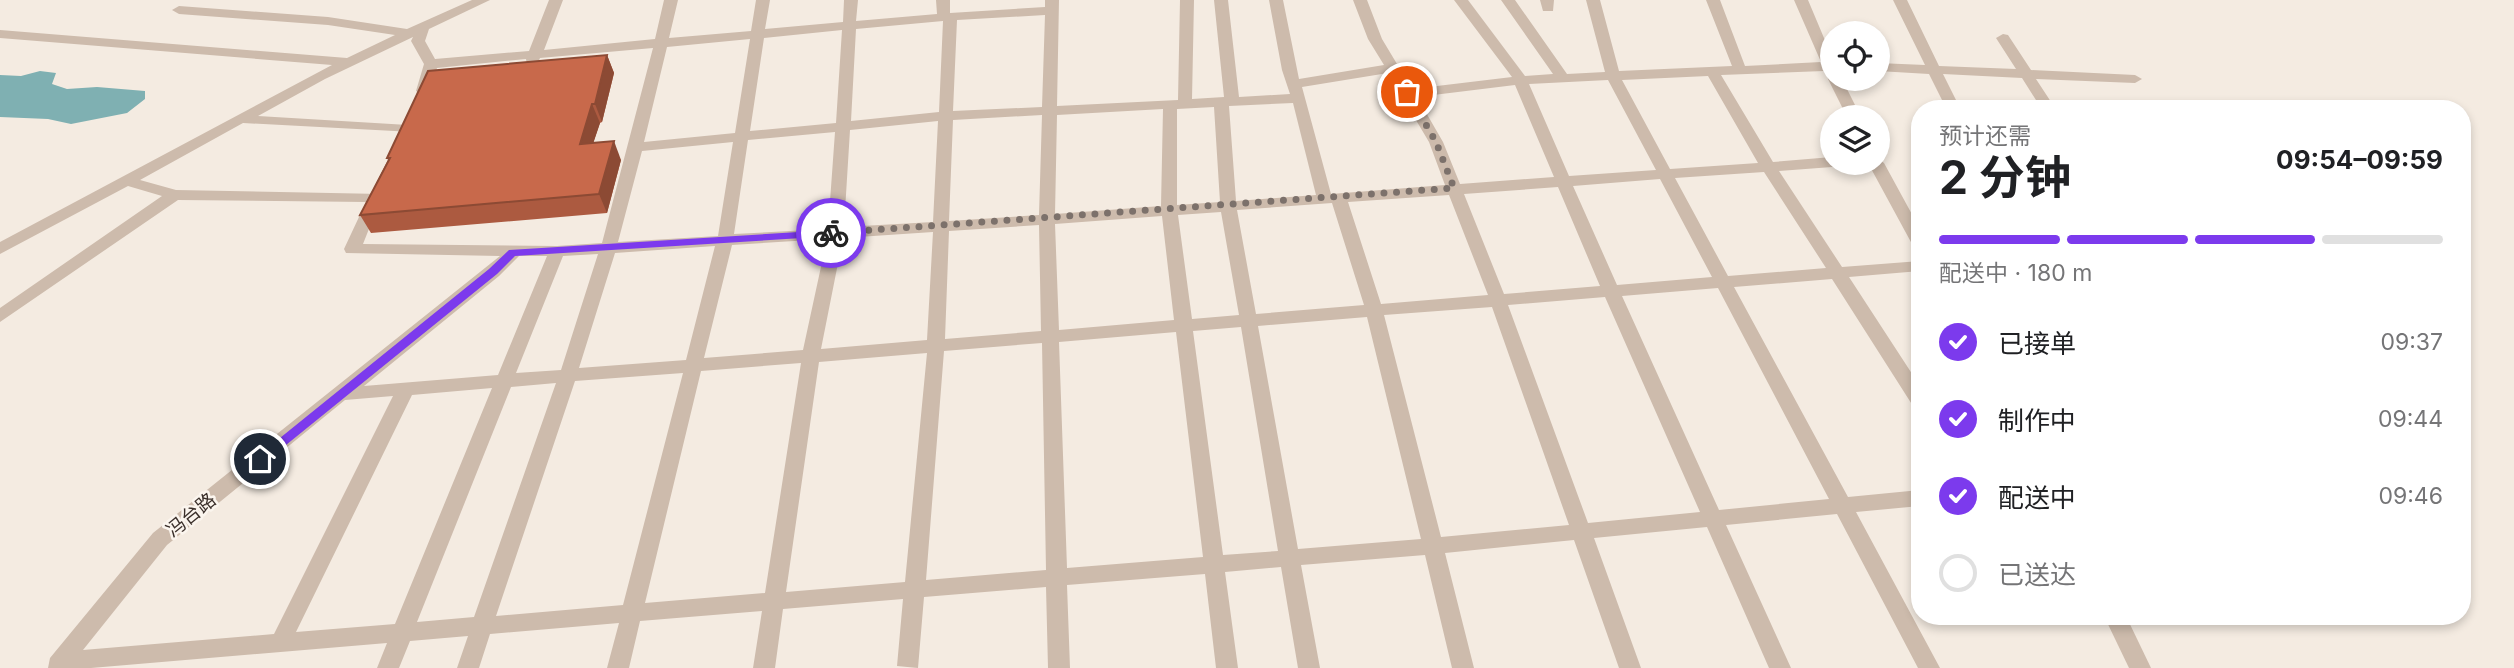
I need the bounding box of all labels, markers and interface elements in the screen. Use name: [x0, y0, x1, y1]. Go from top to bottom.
map controls: [1820, 21, 1890, 175]
button: locate: [1820, 21, 1890, 91]
pin: [1377, 62, 1437, 122]
icon: bag: [1388, 73, 1426, 111]
button: layers: [1820, 105, 1890, 175]
text: 预计还需: [1939, 122, 2031, 150]
text: 09:54–09:59: [2276, 144, 2443, 175]
text: 2 分钟: [1939, 149, 2071, 205]
courier: [796, 198, 866, 268]
icon: bike: [812, 214, 850, 252]
text: 配送中 · 180 m: [1939, 259, 2092, 287]
icon: check: [1939, 323, 1977, 361]
text: 已接单: [1998, 328, 2076, 359]
text: 09:37: [2380, 328, 2443, 356]
icon: check: [1939, 400, 1977, 438]
text: 制作中: [1998, 405, 2076, 436]
text: 09:44: [2378, 405, 2443, 433]
pin: [230, 429, 290, 489]
icon: home: [241, 440, 279, 478]
icon: check: [1939, 477, 1977, 515]
text: 配送中: [1998, 482, 2076, 513]
text: 09:46: [2378, 482, 2443, 510]
street label: 冯台路: [162, 488, 220, 542]
text: 已送达: [1998, 559, 2076, 590]

